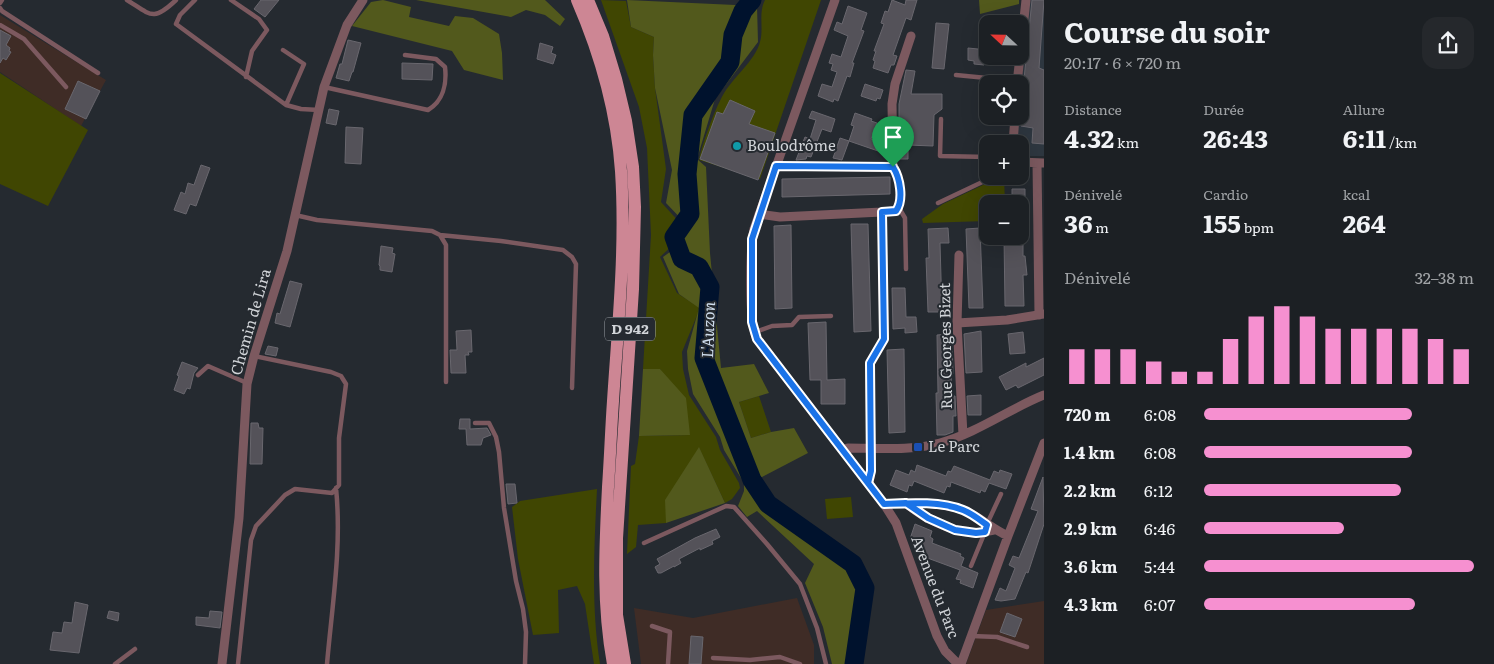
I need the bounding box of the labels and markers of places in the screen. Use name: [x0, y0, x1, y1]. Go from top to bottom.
pin: [872, 116, 914, 167]
place label: Boulodrôme: [747, 133, 836, 156]
marker: Boulodrôme: [731, 140, 743, 152]
place label: Le Parc: [928, 434, 980, 457]
marker: Le Parc: [912, 441, 924, 453]

